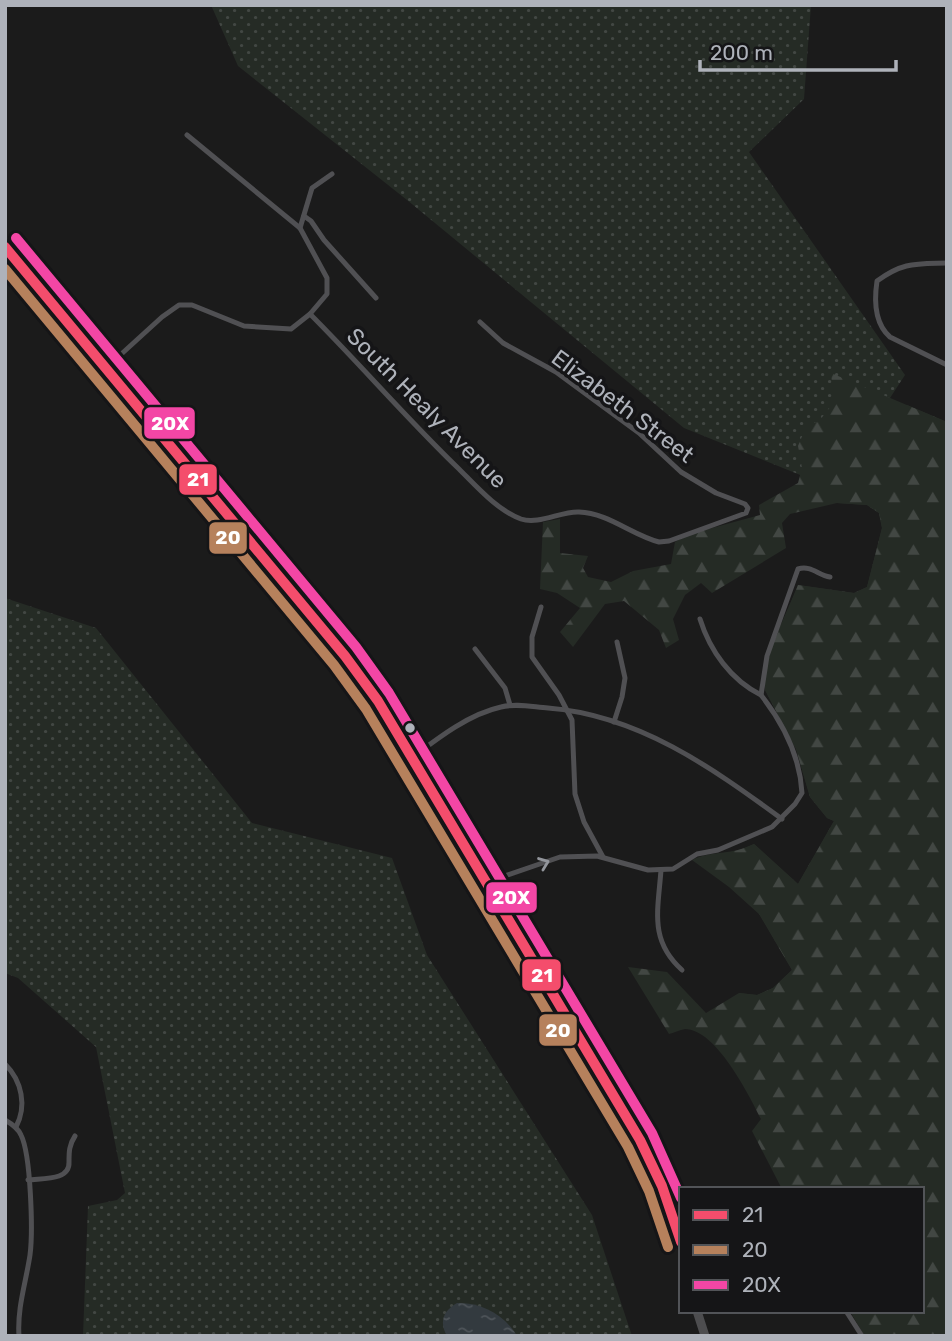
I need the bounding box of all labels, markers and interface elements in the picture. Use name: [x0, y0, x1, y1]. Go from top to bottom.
scale bar: [700, 28, 896, 72]
text: 200 m: [710, 40, 773, 65]
street label: South Healy Avenue: [341, 322, 513, 494]
street label: Elizabeth Street: [546, 343, 700, 469]
line badge: 20X: [143, 406, 196, 440]
text: 20X: [151, 412, 189, 435]
line badge: 21: [178, 463, 218, 496]
text: 21: [187, 468, 209, 491]
line badge: 20: [208, 521, 248, 555]
text: 20: [215, 526, 241, 549]
unlabelled marker: [403, 721, 417, 735]
one-way arrow: [537, 857, 549, 871]
line badge: 20X: [485, 881, 538, 914]
text: 20X: [492, 886, 530, 909]
line badge: 21: [521, 958, 562, 992]
text: 21: [531, 964, 553, 987]
line badge: 20: [538, 1013, 578, 1047]
text: 20: [545, 1019, 571, 1042]
legend: [679, 1187, 924, 1313]
text: 21: [742, 1202, 763, 1227]
text: 20: [742, 1237, 768, 1262]
text: 20X: [742, 1272, 781, 1297]

